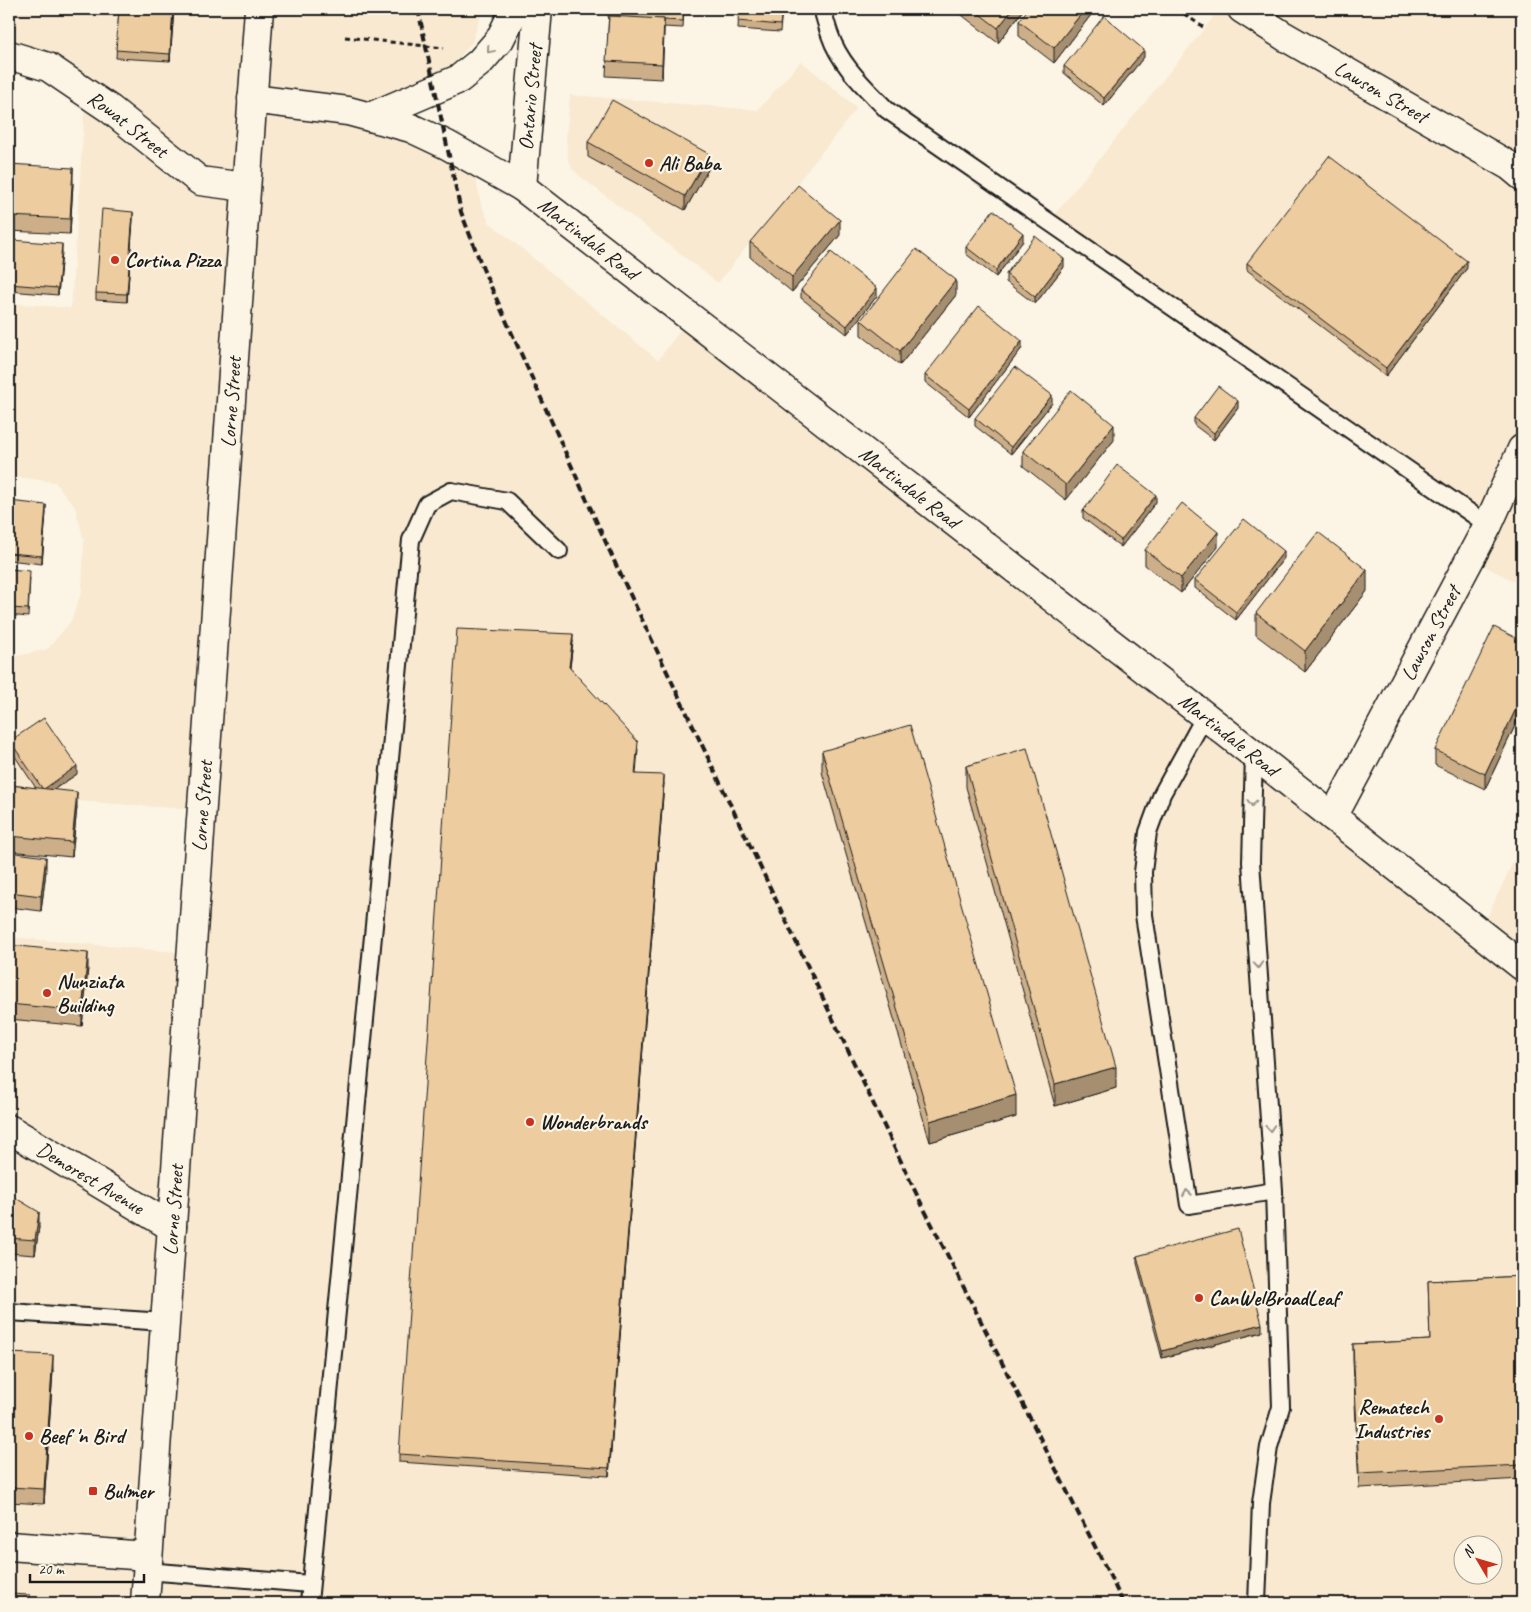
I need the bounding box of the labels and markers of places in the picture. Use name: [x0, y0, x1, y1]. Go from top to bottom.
place label: Ali Baba: [659, 150, 723, 176]
marker: Ali Baba: [643, 157, 655, 169]
place label: Cortina Pizza: [125, 247, 222, 273]
marker: Cortina Pizza: [109, 254, 121, 266]
place label: Nunziata Building: [57, 968, 125, 1018]
marker: Nunziata Building: [41, 987, 53, 999]
place label: Wonderbrands: [540, 1109, 649, 1135]
marker: Wonderbrands: [524, 1116, 536, 1128]
place label: CanWelBroadLeaf: [1209, 1285, 1344, 1311]
marker: CanWelBroadLeaf: [1193, 1292, 1205, 1304]
place label: Rematech Industries: [1354, 1394, 1432, 1444]
marker: Rematech Industries: [1433, 1413, 1445, 1425]
place label: Beef 'n Bird: [39, 1423, 127, 1449]
marker: Beef 'n Bird: [23, 1430, 35, 1442]
place label: Bulmer: [103, 1478, 156, 1504]
marker: Bulmer: [87, 1485, 99, 1497]

